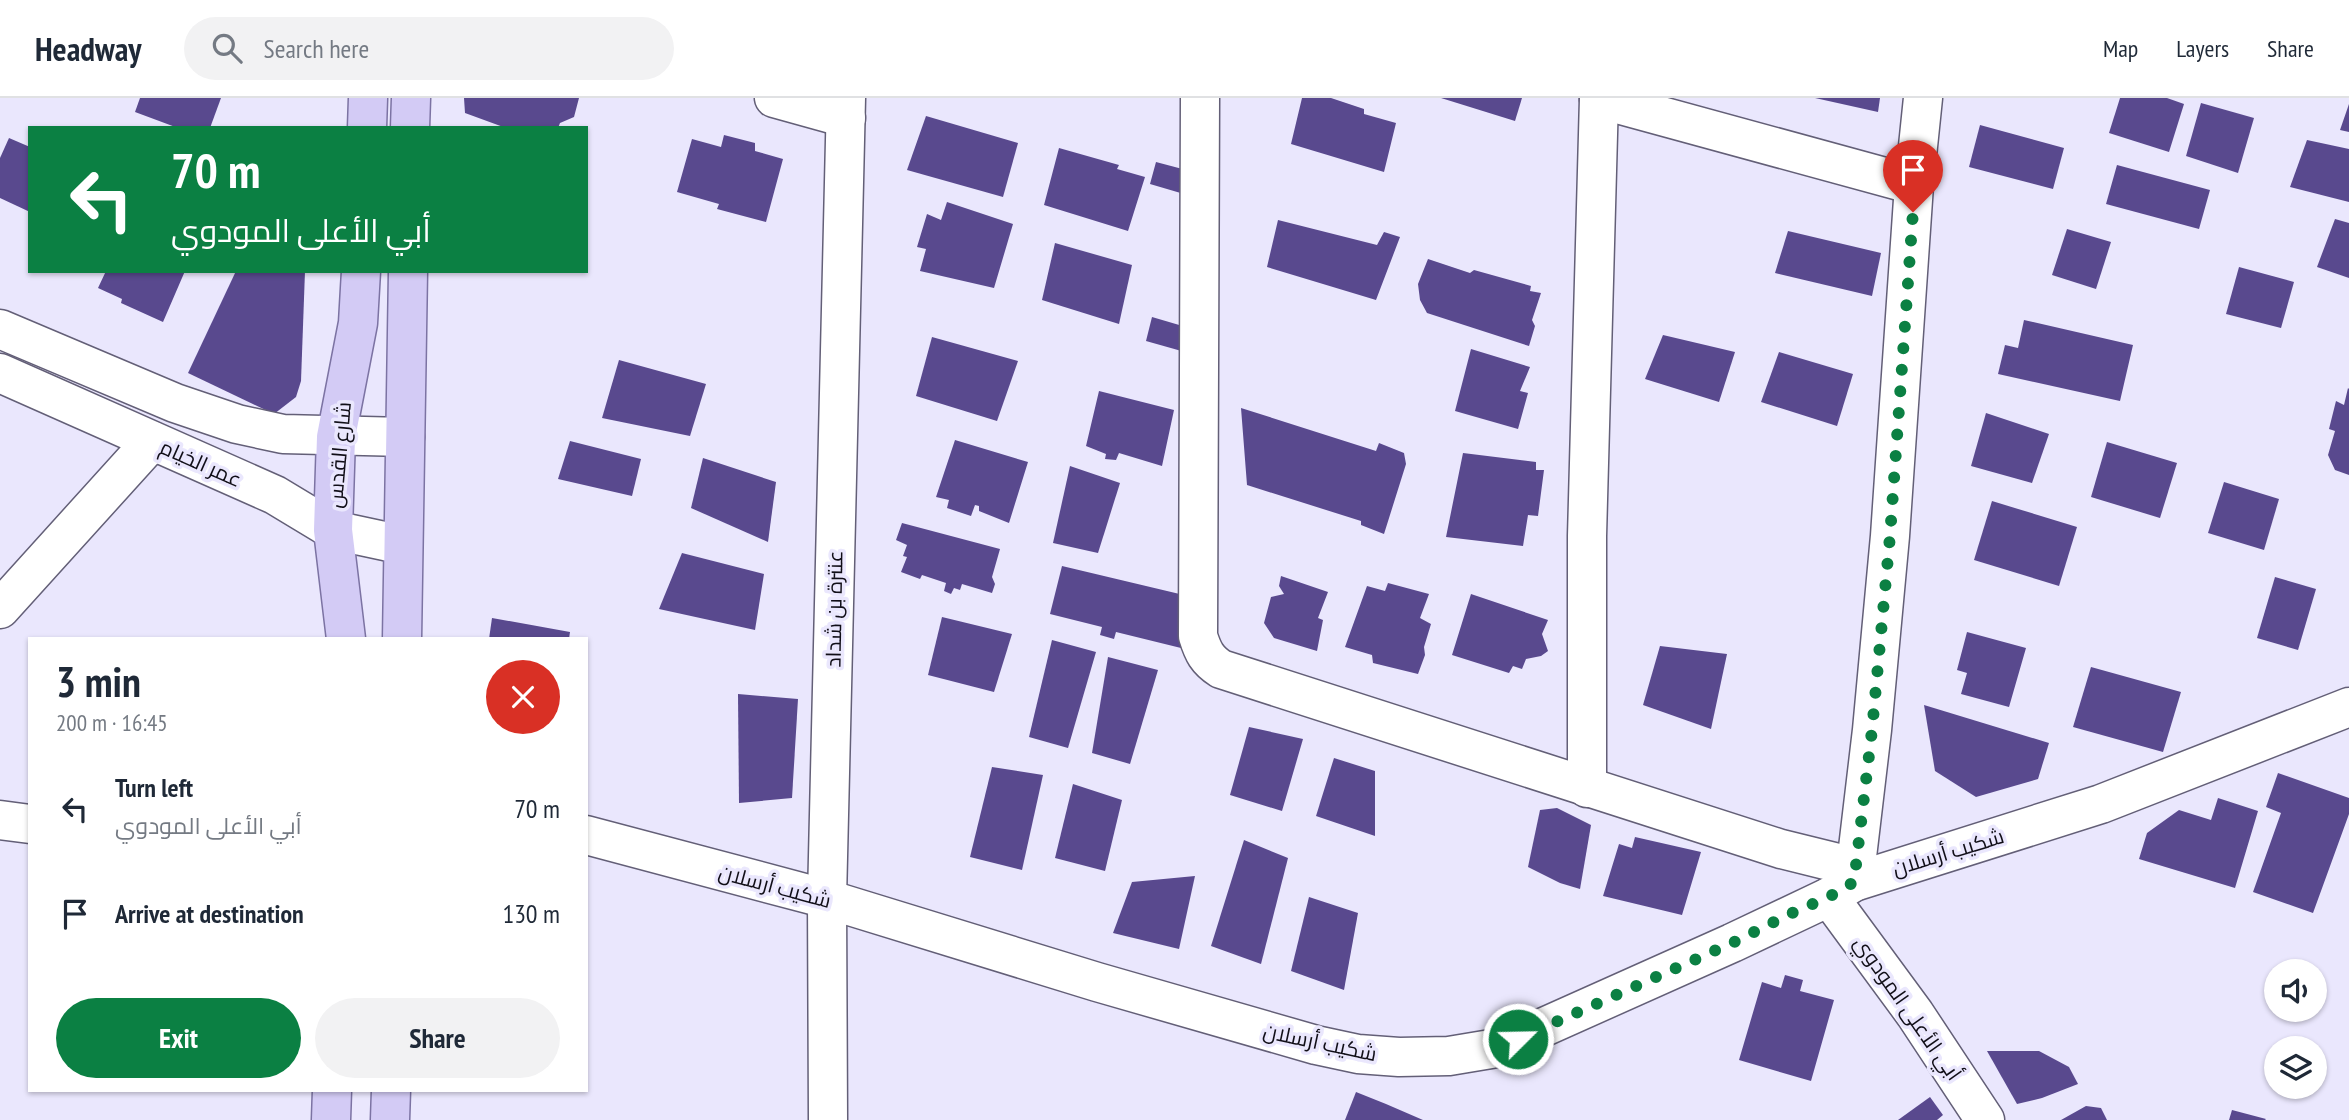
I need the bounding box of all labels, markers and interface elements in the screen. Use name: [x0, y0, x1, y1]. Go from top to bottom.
search box: [184, 17, 674, 80]
text: Headway: [35, 27, 142, 70]
icon: search: [208, 29, 246, 67]
text: Search here: [264, 32, 369, 65]
text: Map: [2103, 33, 2138, 64]
text: Layers: [2176, 33, 2229, 64]
text: Share: [2267, 33, 2314, 64]
text: 70 m: [171, 138, 260, 202]
pin: [1883, 140, 1943, 212]
icon: arrive: [1894, 151, 1932, 189]
icon: left: [56, 154, 147, 245]
text: أبي الأعلى المودوي: [171, 209, 431, 251]
street label: شارع القدس: [321, 401, 358, 509]
street label: عمر الخيام: [155, 433, 246, 494]
street label: عنترة بن شداد: [819, 550, 849, 668]
text: 3 min: [56, 654, 141, 709]
button: close: [486, 660, 560, 734]
text: 200 m · 16:45: [56, 708, 168, 737]
text: Turn left: [115, 771, 193, 804]
icon: left: [56, 790, 94, 828]
text: 70 m: [514, 792, 560, 825]
text: أبي الأعلى المودوي: [115, 811, 302, 840]
street label: شكيب أرسلان: [1889, 822, 2007, 882]
street label: شكيب أرسلان: [716, 858, 834, 914]
icon: arrive: [56, 895, 94, 933]
text: Arrive at destination: [115, 897, 304, 930]
text: 130 m: [502, 897, 560, 930]
street label: أبي الأعلى المودوي: [1846, 930, 1968, 1087]
map controls: [2264, 959, 2327, 1099]
button: sound: [2264, 959, 2327, 1022]
button: Exit: [56, 998, 301, 1078]
button: Share: [315, 998, 560, 1078]
position arrow: [1481, 1002, 1555, 1076]
street label: شكيب أرسلان: [1261, 1017, 1379, 1067]
button: layers: [2264, 1036, 2327, 1099]

